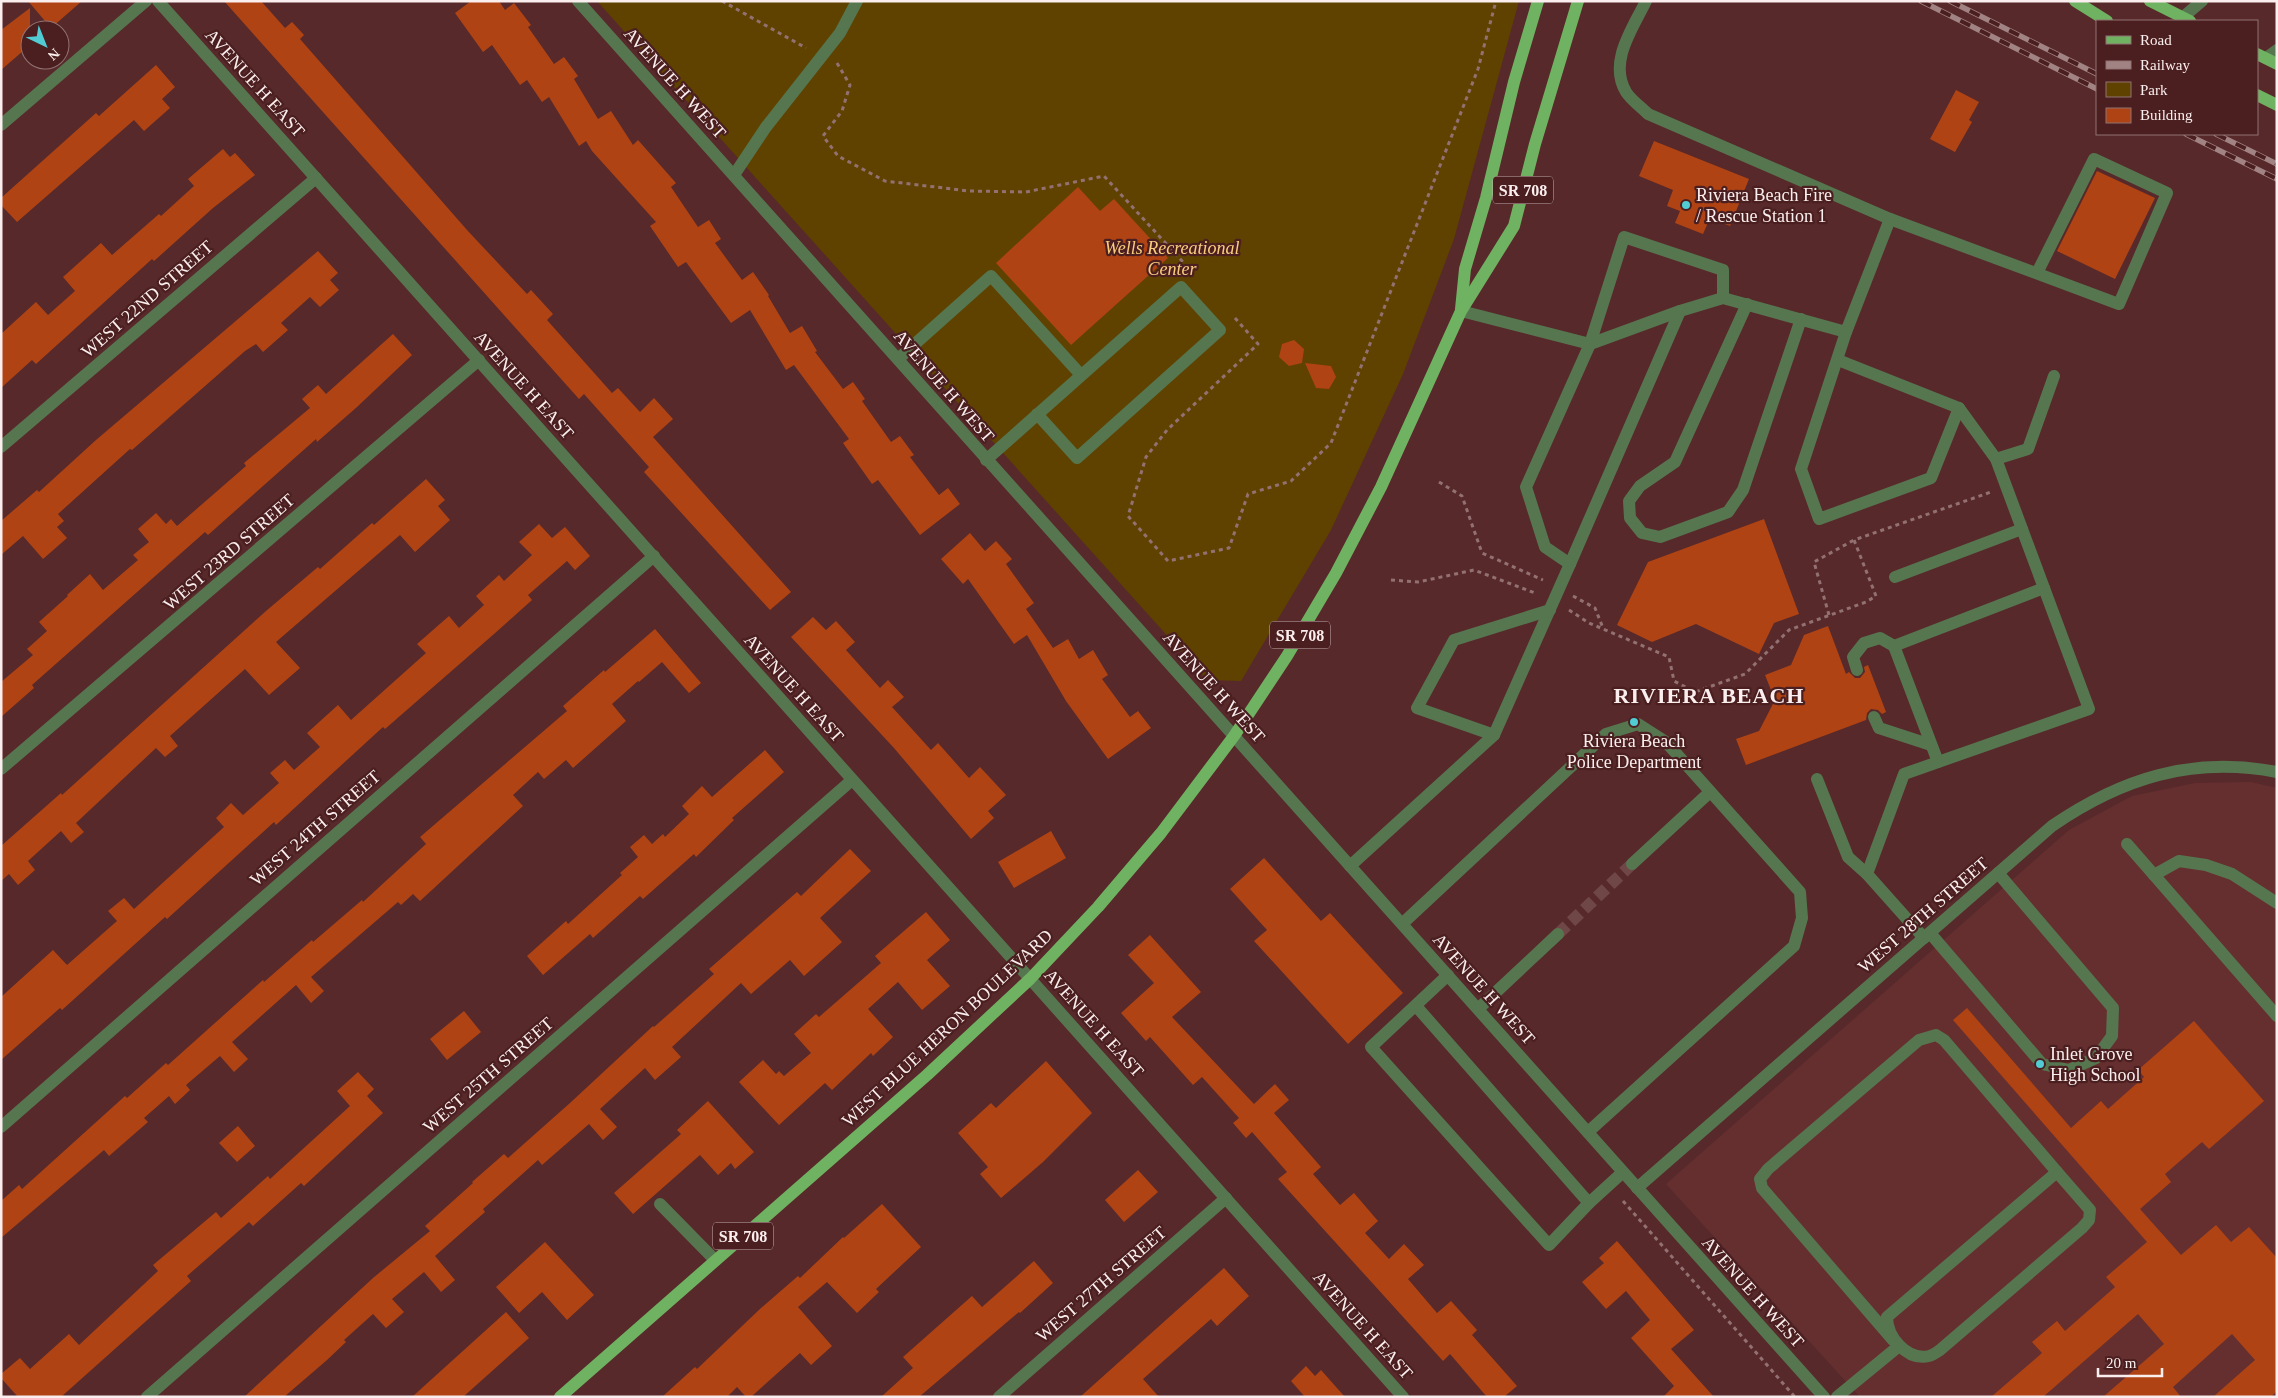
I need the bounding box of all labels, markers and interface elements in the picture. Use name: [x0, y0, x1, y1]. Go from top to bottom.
north arrow: [20, 20, 70, 70]
legend: [2096, 20, 2258, 135]
street label: AVENUE H WEST: [620, 23, 730, 143]
street label: AVENUE H EAST: [201, 25, 309, 141]
text: Road: [2140, 32, 2172, 48]
text: N: [45, 45, 62, 63]
text: Railway: [2140, 57, 2190, 73]
text: Park: [2140, 82, 2168, 98]
text: Building: [2140, 107, 2193, 123]
road number: SR 708: [1493, 176, 1553, 204]
place label: Riviera Beach Fire / Rescue Station 1: [1696, 185, 1832, 226]
marker: Riviera Beach Fire / Rescue Station 1: [1680, 199, 1692, 211]
street label: WEST 22ND STREET: [77, 236, 217, 362]
park label: Wells Recreational Center: [1104, 238, 1240, 279]
street label: AVENUE H WEST: [890, 326, 998, 446]
street label: AVENUE H EAST: [470, 327, 578, 443]
street label: WEST 23RD STREET: [160, 490, 298, 614]
road number: SR 708: [1270, 622, 1330, 648]
street label: AVENUE H WEST: [1159, 627, 1269, 747]
street label: AVENUE H EAST: [740, 630, 848, 746]
district label: RIVIERA BEACH: [1614, 683, 1804, 708]
marker: Riviera Beach Police Department: [1628, 716, 1640, 728]
place label: Riviera Beach Police Department: [1567, 731, 1701, 772]
street label: WEST 24TH STREET: [246, 766, 384, 890]
street label: WEST 28TH STREET: [1854, 853, 1992, 977]
street label: WEST BLUE HERON BOULEVARD: [838, 925, 1056, 1131]
street label: AVENUE H WEST: [1429, 929, 1539, 1049]
street label: AVENUE H EAST: [1040, 965, 1148, 1081]
street label: WEST 25TH STREET: [419, 1013, 557, 1137]
place label: Inlet Grove High School: [2050, 1044, 2141, 1085]
marker: Inlet Grove High School: [2034, 1058, 2046, 1070]
road number: SR 708: [713, 1222, 773, 1250]
street label: WEST 27TH STREET: [1032, 1222, 1170, 1346]
street label: AVENUE H WEST: [1698, 1232, 1808, 1352]
street label: AVENUE H EAST: [1309, 1267, 1417, 1383]
scale bar: [2098, 1346, 2162, 1378]
text: 20 m: [2106, 1355, 2137, 1371]

